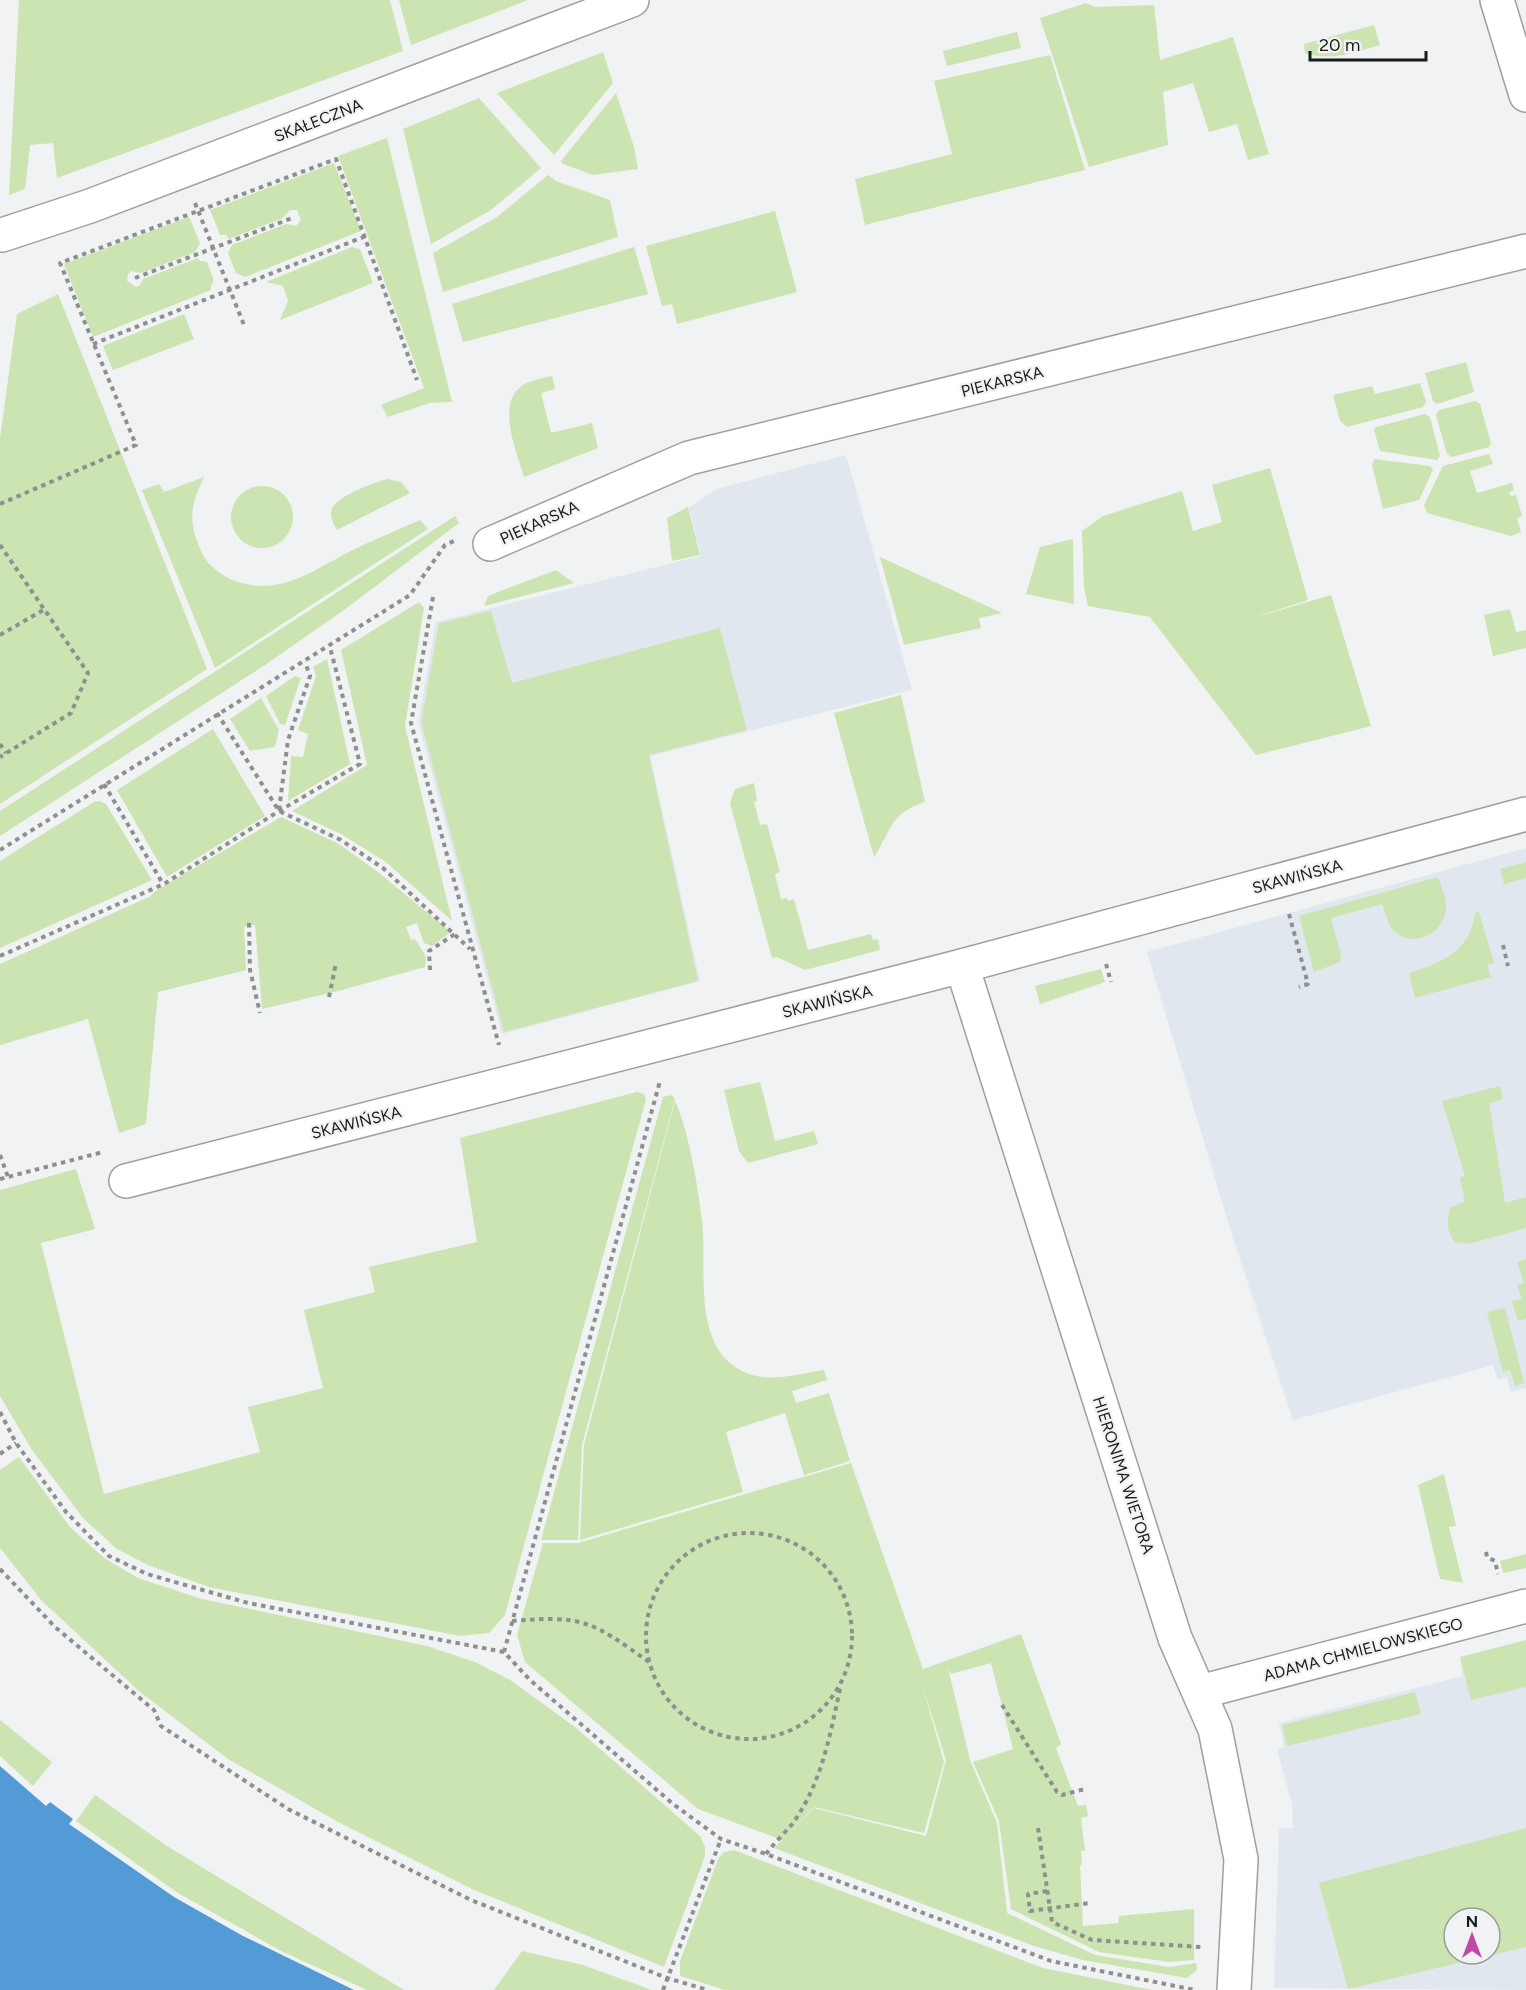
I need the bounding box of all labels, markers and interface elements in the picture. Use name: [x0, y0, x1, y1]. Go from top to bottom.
scale bar: [1310, 24, 1426, 62]
text: 20 m: [1319, 34, 1360, 56]
street label: SKAŁECZNA: [271, 95, 365, 146]
street label: PIEKARSKA: [959, 362, 1045, 401]
street label: PIEKARSKA: [497, 497, 582, 548]
street label: SKAWIŃSKA: [1250, 855, 1344, 898]
street label: SKAWIŃSKA: [780, 981, 874, 1022]
street label: SKAWIŃSKA: [309, 1102, 403, 1143]
street label: HIERONIMA WIETORA: [1089, 1394, 1158, 1557]
street label: ADAMA CHMIELOWSKIEGO: [1261, 1614, 1465, 1685]
north arrow: [1442, 1906, 1502, 1966]
text: N: [1466, 1912, 1478, 1931]

